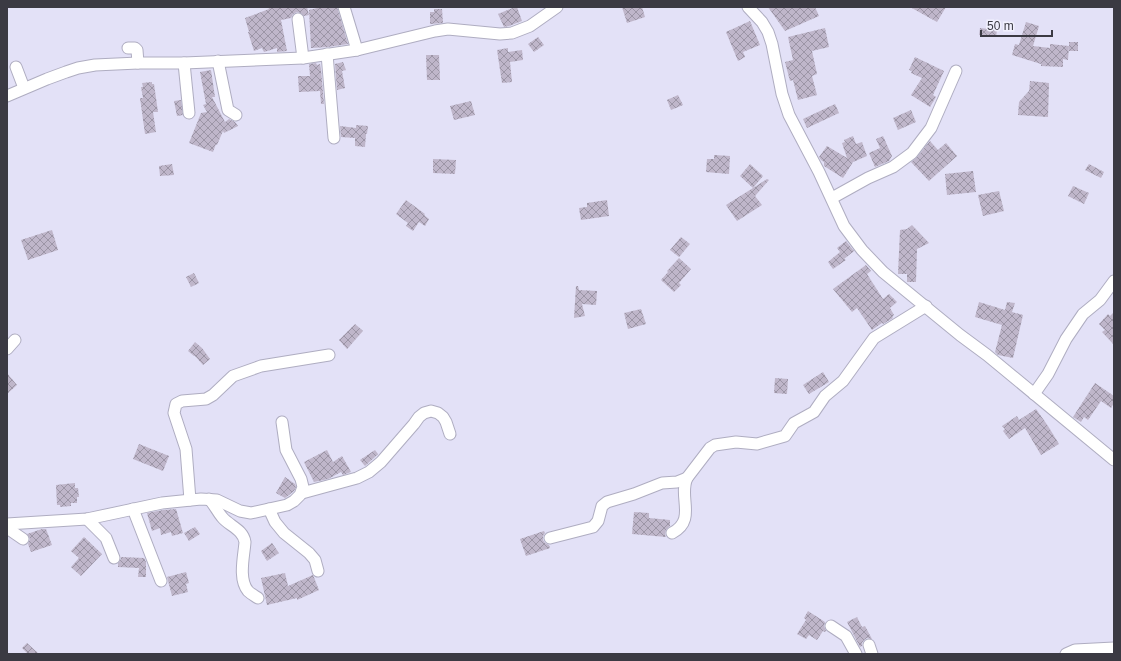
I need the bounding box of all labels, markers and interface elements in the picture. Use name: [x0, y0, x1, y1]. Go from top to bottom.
scale bar: [981, 12, 1052, 38]
text: 50 m: [987, 19, 1014, 33]

